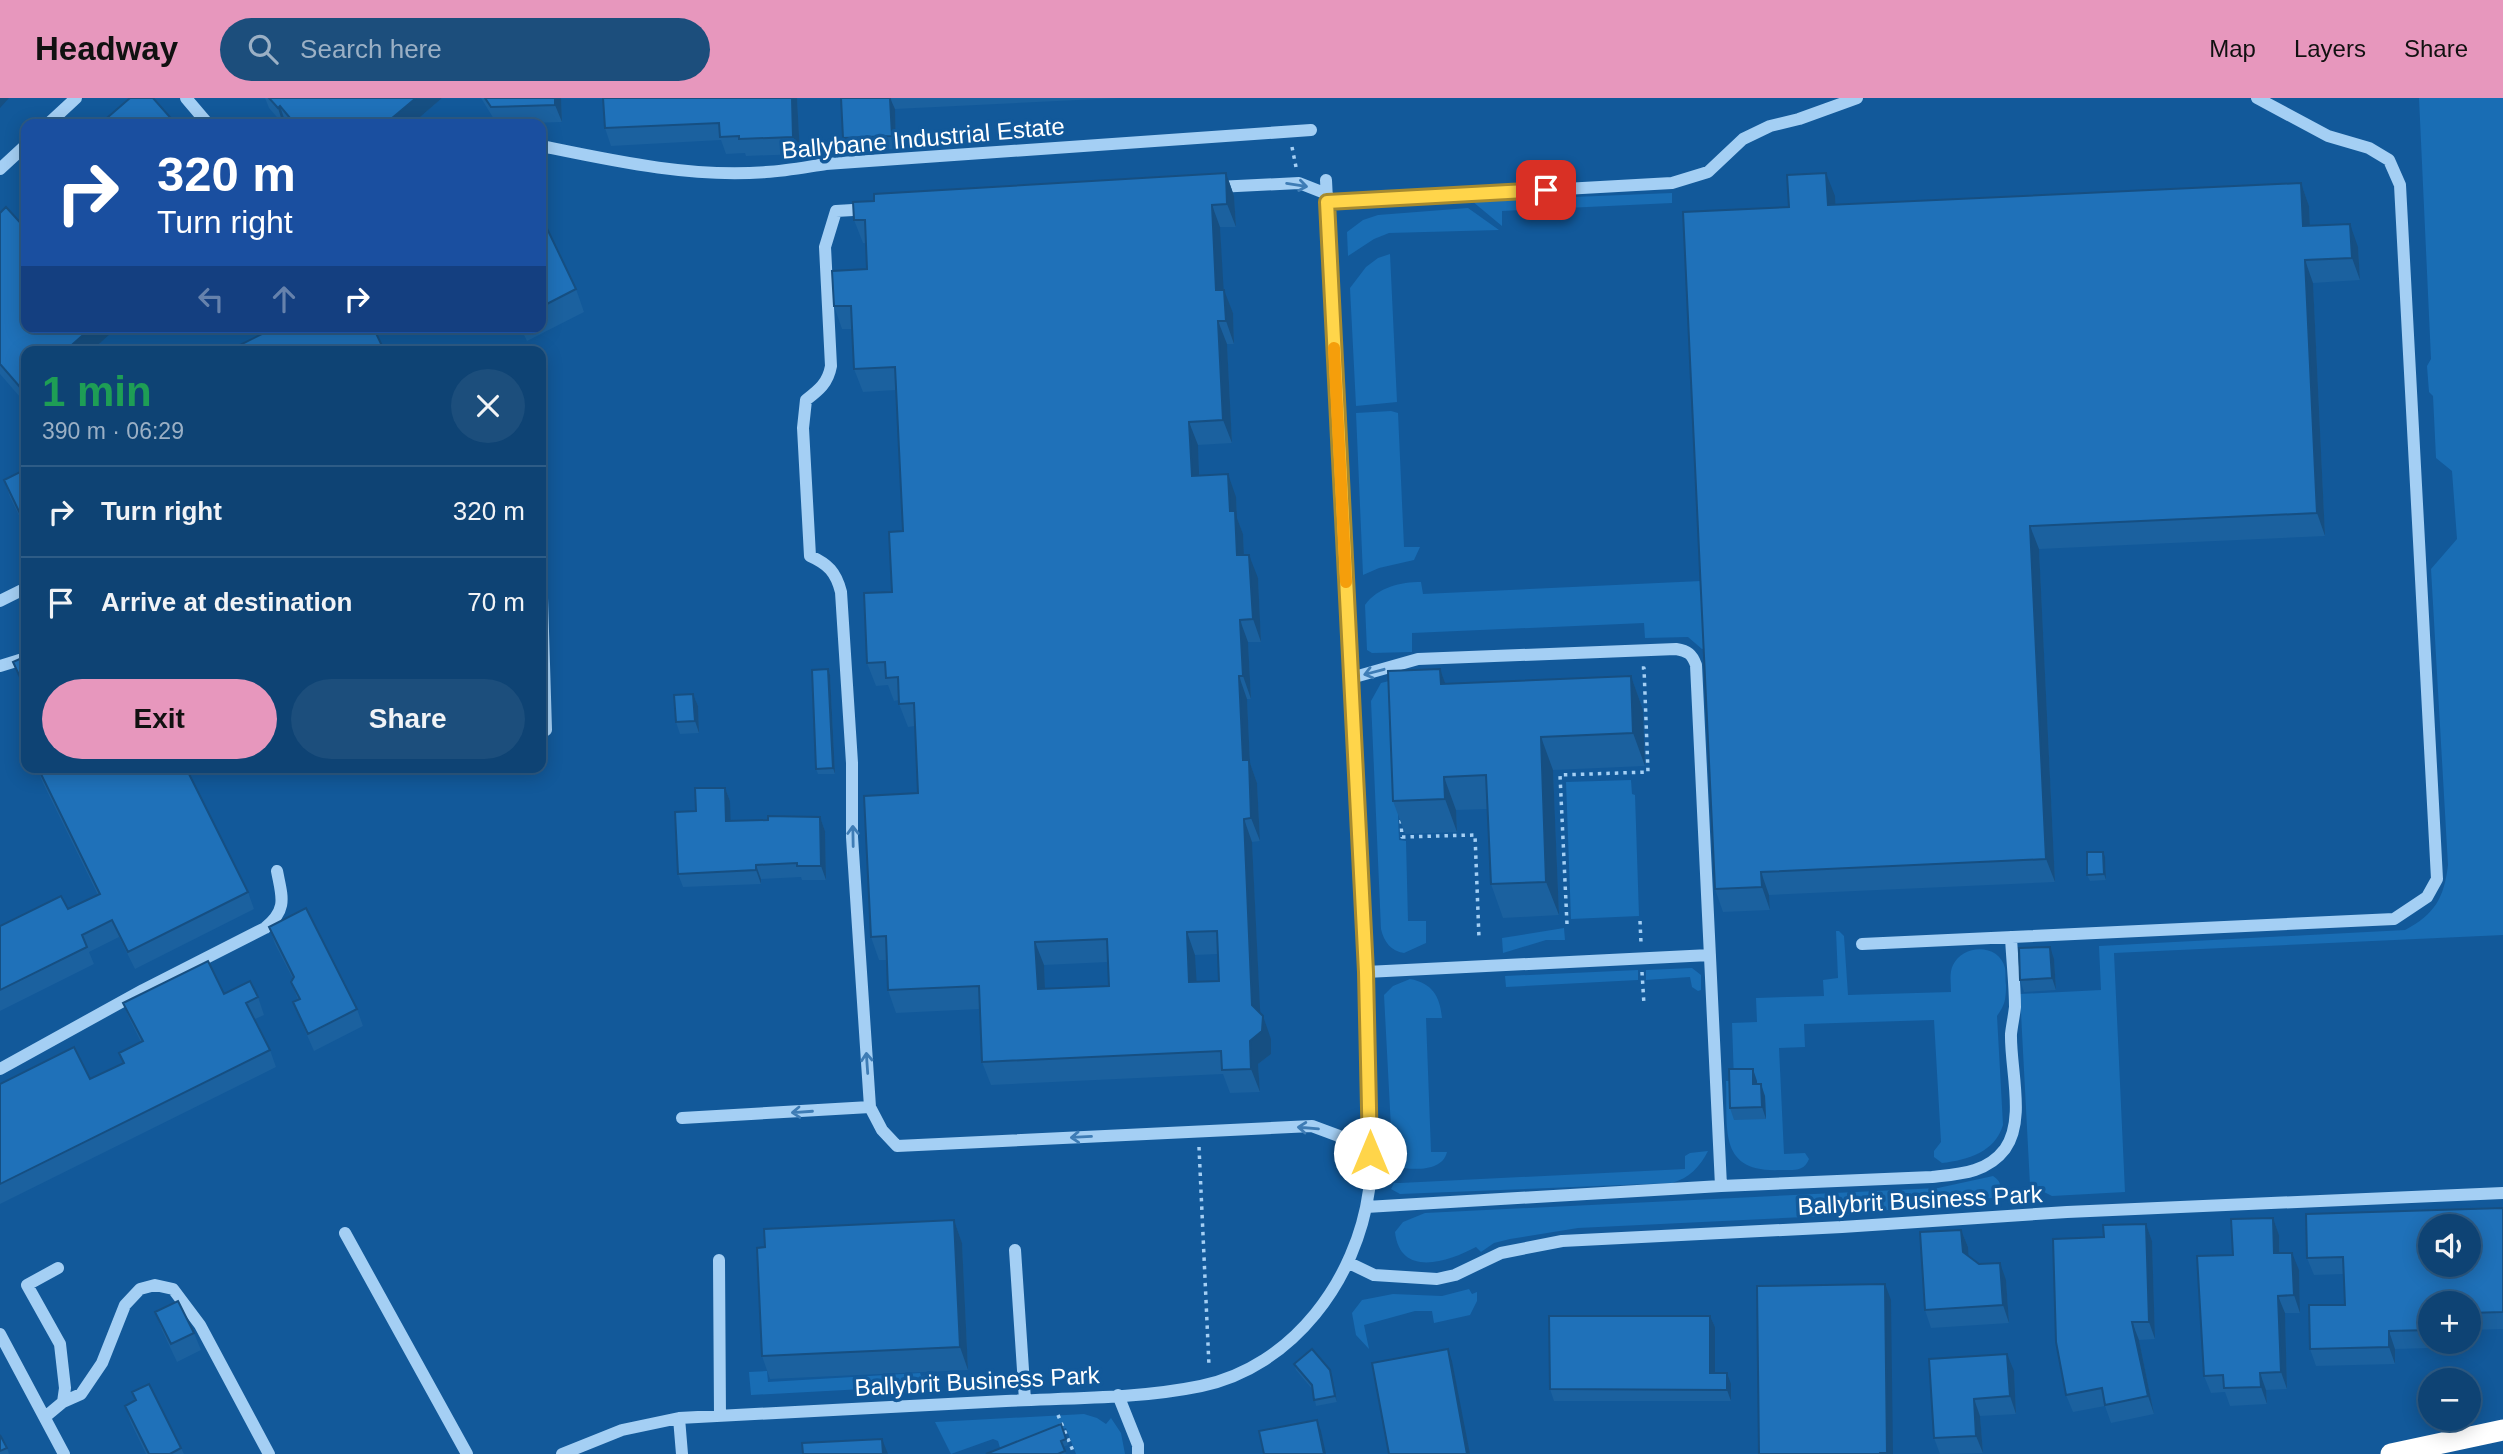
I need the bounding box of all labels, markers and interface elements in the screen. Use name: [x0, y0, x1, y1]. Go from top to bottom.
search box: [220, 18, 710, 81]
text: Headway: [35, 30, 178, 67]
icon: search: [244, 30, 282, 68]
text: Search here: [300, 34, 442, 64]
text: Map: [2209, 35, 2256, 62]
text: Layers: [2294, 35, 2366, 62]
text: Share: [2404, 35, 2468, 62]
street label: Ballybane Industrial Estate: [780, 112, 1066, 164]
icon: right: [42, 147, 133, 238]
text: 320 m: [157, 147, 296, 201]
pin: [1516, 160, 1576, 220]
icon: arrive: [1527, 171, 1565, 209]
one-way arrow: [1286, 179, 1308, 192]
text: Turn right: [157, 204, 293, 240]
icon: left: [192, 280, 230, 318]
icon: ahead: [265, 280, 303, 318]
icon: right: [338, 280, 376, 318]
text: 1 min: [42, 368, 152, 415]
button: close: [451, 369, 525, 443]
text: 390 m · 06:29: [42, 418, 184, 444]
icon: right: [42, 493, 80, 531]
text: Turn right: [101, 496, 222, 526]
text: 320 m: [453, 496, 525, 526]
icon: arrive: [42, 584, 80, 622]
text: Arrive at destination: [101, 587, 352, 617]
text: 70 m: [467, 587, 525, 617]
one-way arrow: [1363, 666, 1386, 679]
button: Exit: [42, 679, 277, 759]
button: Share: [291, 679, 525, 759]
one-way arrow: [846, 825, 860, 848]
one-way arrow: [860, 1052, 873, 1075]
one-way arrow: [790, 1105, 813, 1118]
position arrow: [1333, 1116, 1407, 1190]
one-way arrow: [1297, 1121, 1320, 1134]
one-way arrow: [1070, 1130, 1093, 1143]
street label: Ballybrit Business Park: [1797, 1180, 2044, 1220]
map controls: [2418, 1214, 2481, 1431]
button: sound: [2418, 1214, 2481, 1277]
button: +: [2418, 1291, 2481, 1354]
street label: Ballybrit Business Park: [854, 1361, 1101, 1401]
button: −: [2418, 1368, 2481, 1431]

